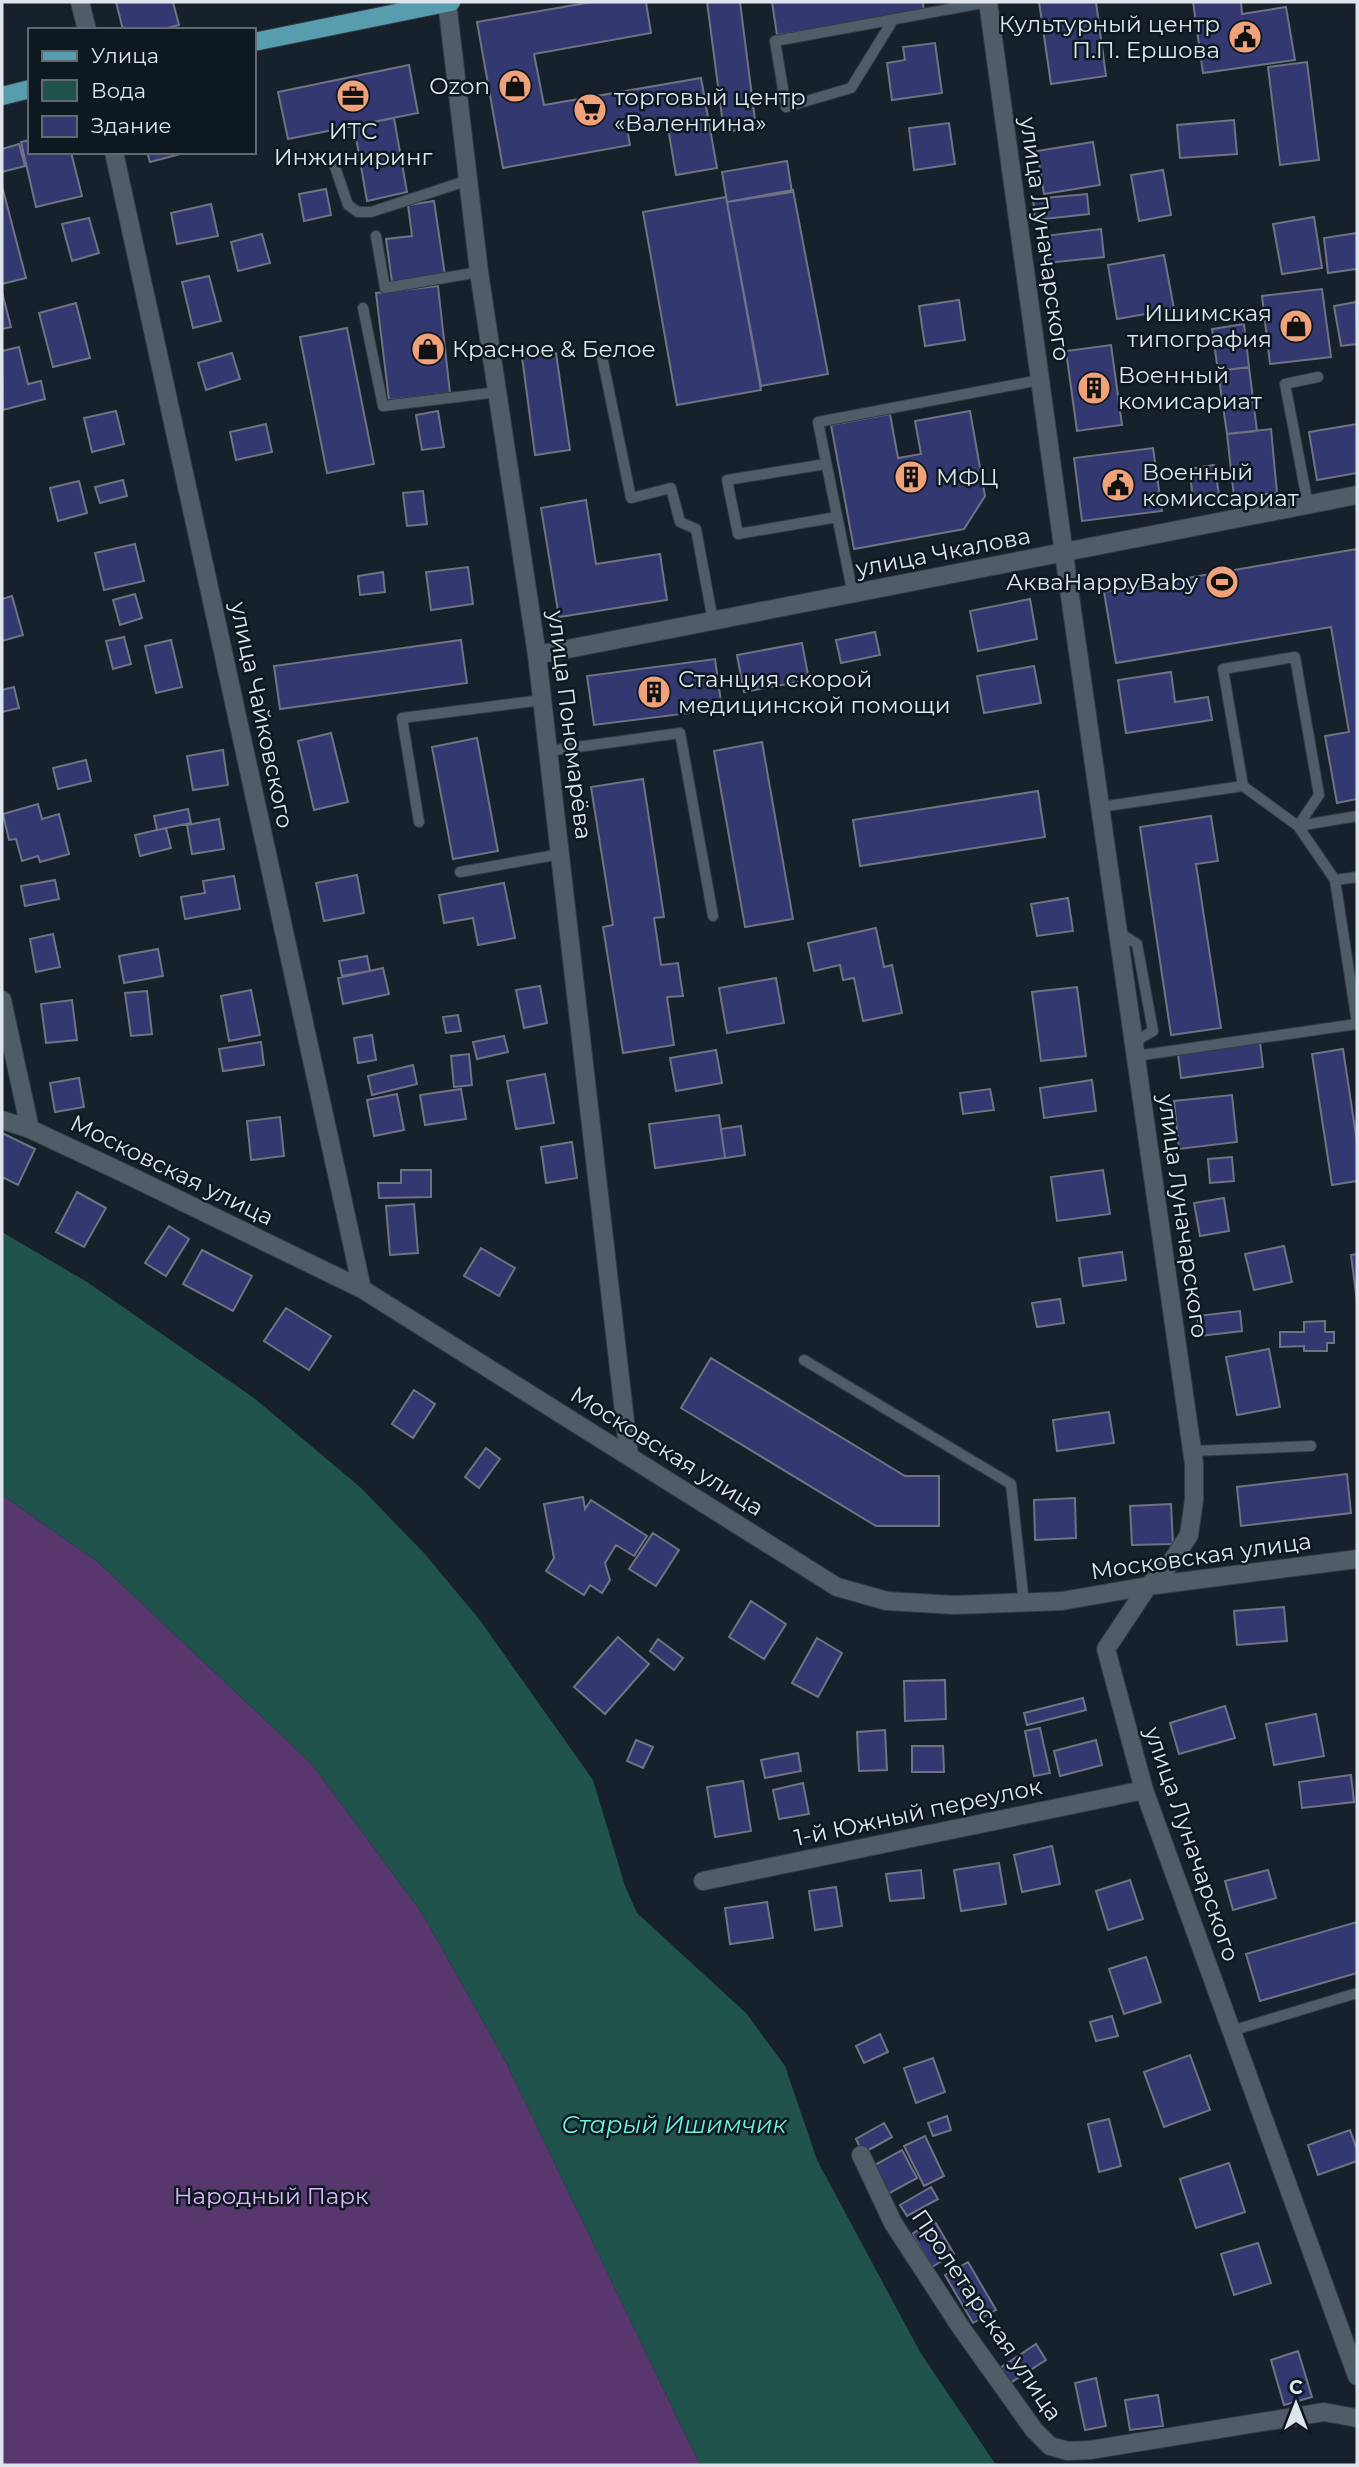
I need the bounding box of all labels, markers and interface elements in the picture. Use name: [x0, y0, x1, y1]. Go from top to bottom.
place label: Культурный центр П.П. Ершова: [999, 10, 1220, 64]
public building icon: Культурный центр П.П. Ершова: [1226, 18, 1264, 56]
legend: [28, 28, 256, 154]
text: Улица: [91, 43, 159, 68]
shop icon: Ozon: [496, 67, 534, 105]
place label: Ozon: [429, 72, 490, 100]
office icon: ИТС Инжиниринг: [334, 77, 372, 115]
text: Вода: [91, 78, 146, 103]
place label: торговый центр «Валентина»: [614, 83, 806, 137]
supermarket icon: торговый центр «Валентина»: [571, 91, 609, 129]
text: Здание: [91, 113, 172, 138]
street label: улица Луначарского: [1014, 114, 1076, 363]
place label: ИТС Инжиниринг: [274, 117, 432, 171]
place label: Ишимская типография: [1127, 299, 1272, 353]
shop icon: Ишимская типография: [1277, 307, 1315, 345]
shop icon: Красное & Белое: [409, 330, 447, 368]
place label: Красное & Белое: [452, 335, 656, 363]
place label: Военный комисариат: [1118, 361, 1262, 415]
building icon: Военный комисариат: [1075, 369, 1113, 407]
building icon: МФЦ: [892, 458, 930, 496]
place label: Военный комиссариат: [1142, 458, 1299, 512]
place label: МФЦ: [936, 463, 998, 491]
public building icon: Военный комиссариат: [1099, 466, 1137, 504]
street label: улица Чкалова: [852, 521, 1033, 583]
sports icon: АкваHappyBaby: [1203, 563, 1241, 601]
place label: АкваHappyBaby: [1006, 568, 1199, 596]
street label: улица Чайковского: [224, 598, 300, 831]
street label: улица Пономарёва: [542, 608, 598, 841]
place label: Станция скорой медицинской помощи: [678, 665, 951, 719]
building icon: Станция скорой медицинской помощи: [635, 673, 673, 711]
street label: улица Луначарского: [1152, 1091, 1214, 1340]
street label: Московская улица: [66, 1109, 278, 1231]
street label: Московская улица: [565, 1380, 769, 1522]
street label: Московская улица: [1089, 1527, 1313, 1585]
street label: улица Луначарского: [1138, 1722, 1245, 1965]
street label: 1-й Южный переулок: [792, 1772, 1045, 1852]
water label: Старый Ишимчик: [561, 2110, 788, 2139]
park label: Народный Парк: [174, 2182, 369, 2210]
street label: Пролетарская улица: [906, 2204, 1068, 2426]
north arrow: [1261, 2369, 1331, 2439]
text: С: [1289, 2376, 1303, 2399]

